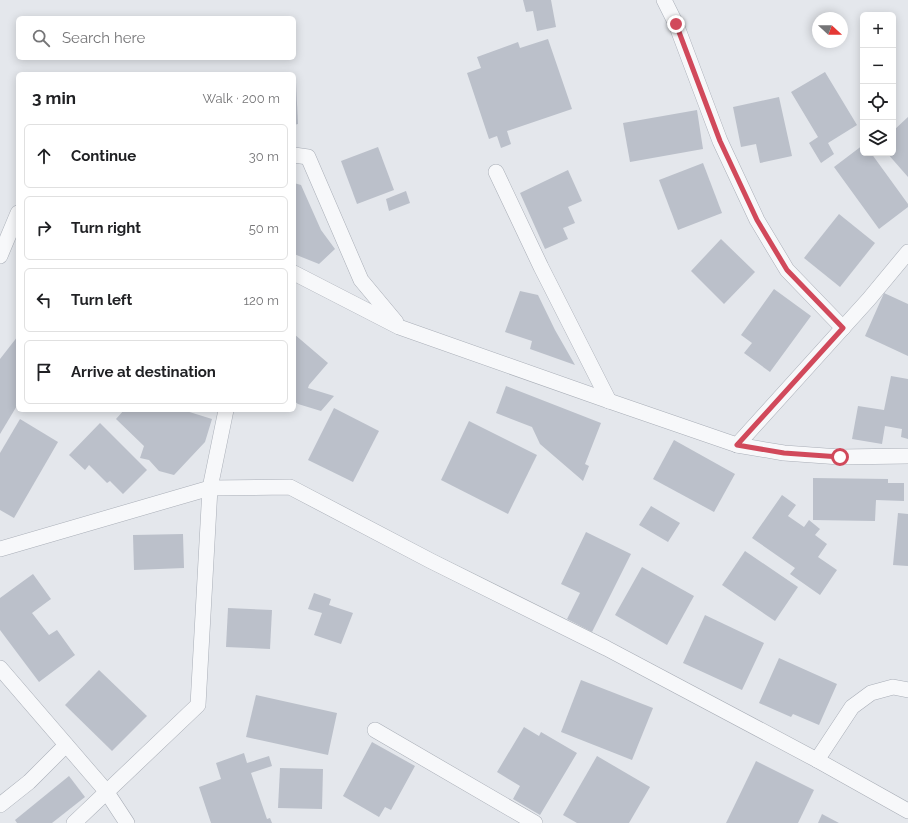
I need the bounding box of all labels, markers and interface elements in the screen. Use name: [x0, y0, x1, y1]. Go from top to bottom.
north arrow: [812, 12, 848, 48]
map controls: [860, 12, 896, 156]
button: +: [860, 12, 896, 48]
route end: [667, 15, 685, 33]
search box: [16, 16, 296, 60]
icon: search: [30, 27, 52, 49]
text: Search here: [62, 29, 145, 47]
button: −: [860, 48, 896, 84]
button: locate: [860, 84, 896, 120]
text: 3 min: [32, 88, 76, 108]
text: Walk · 200 m: [203, 91, 280, 106]
button: layers: [860, 120, 896, 156]
icon: ahead: [33, 145, 55, 167]
text: Continue: [71, 147, 136, 165]
text: 30 m: [249, 149, 279, 164]
icon: right: [33, 217, 55, 239]
text: Turn right: [71, 219, 141, 237]
text: 50 m: [249, 221, 279, 236]
icon: left: [33, 289, 55, 311]
text: Turn left: [71, 291, 132, 309]
text: 120 m: [243, 293, 279, 308]
icon: arrive: [33, 361, 55, 383]
text: Arrive at destination: [71, 363, 216, 381]
route start: [831, 448, 849, 466]

